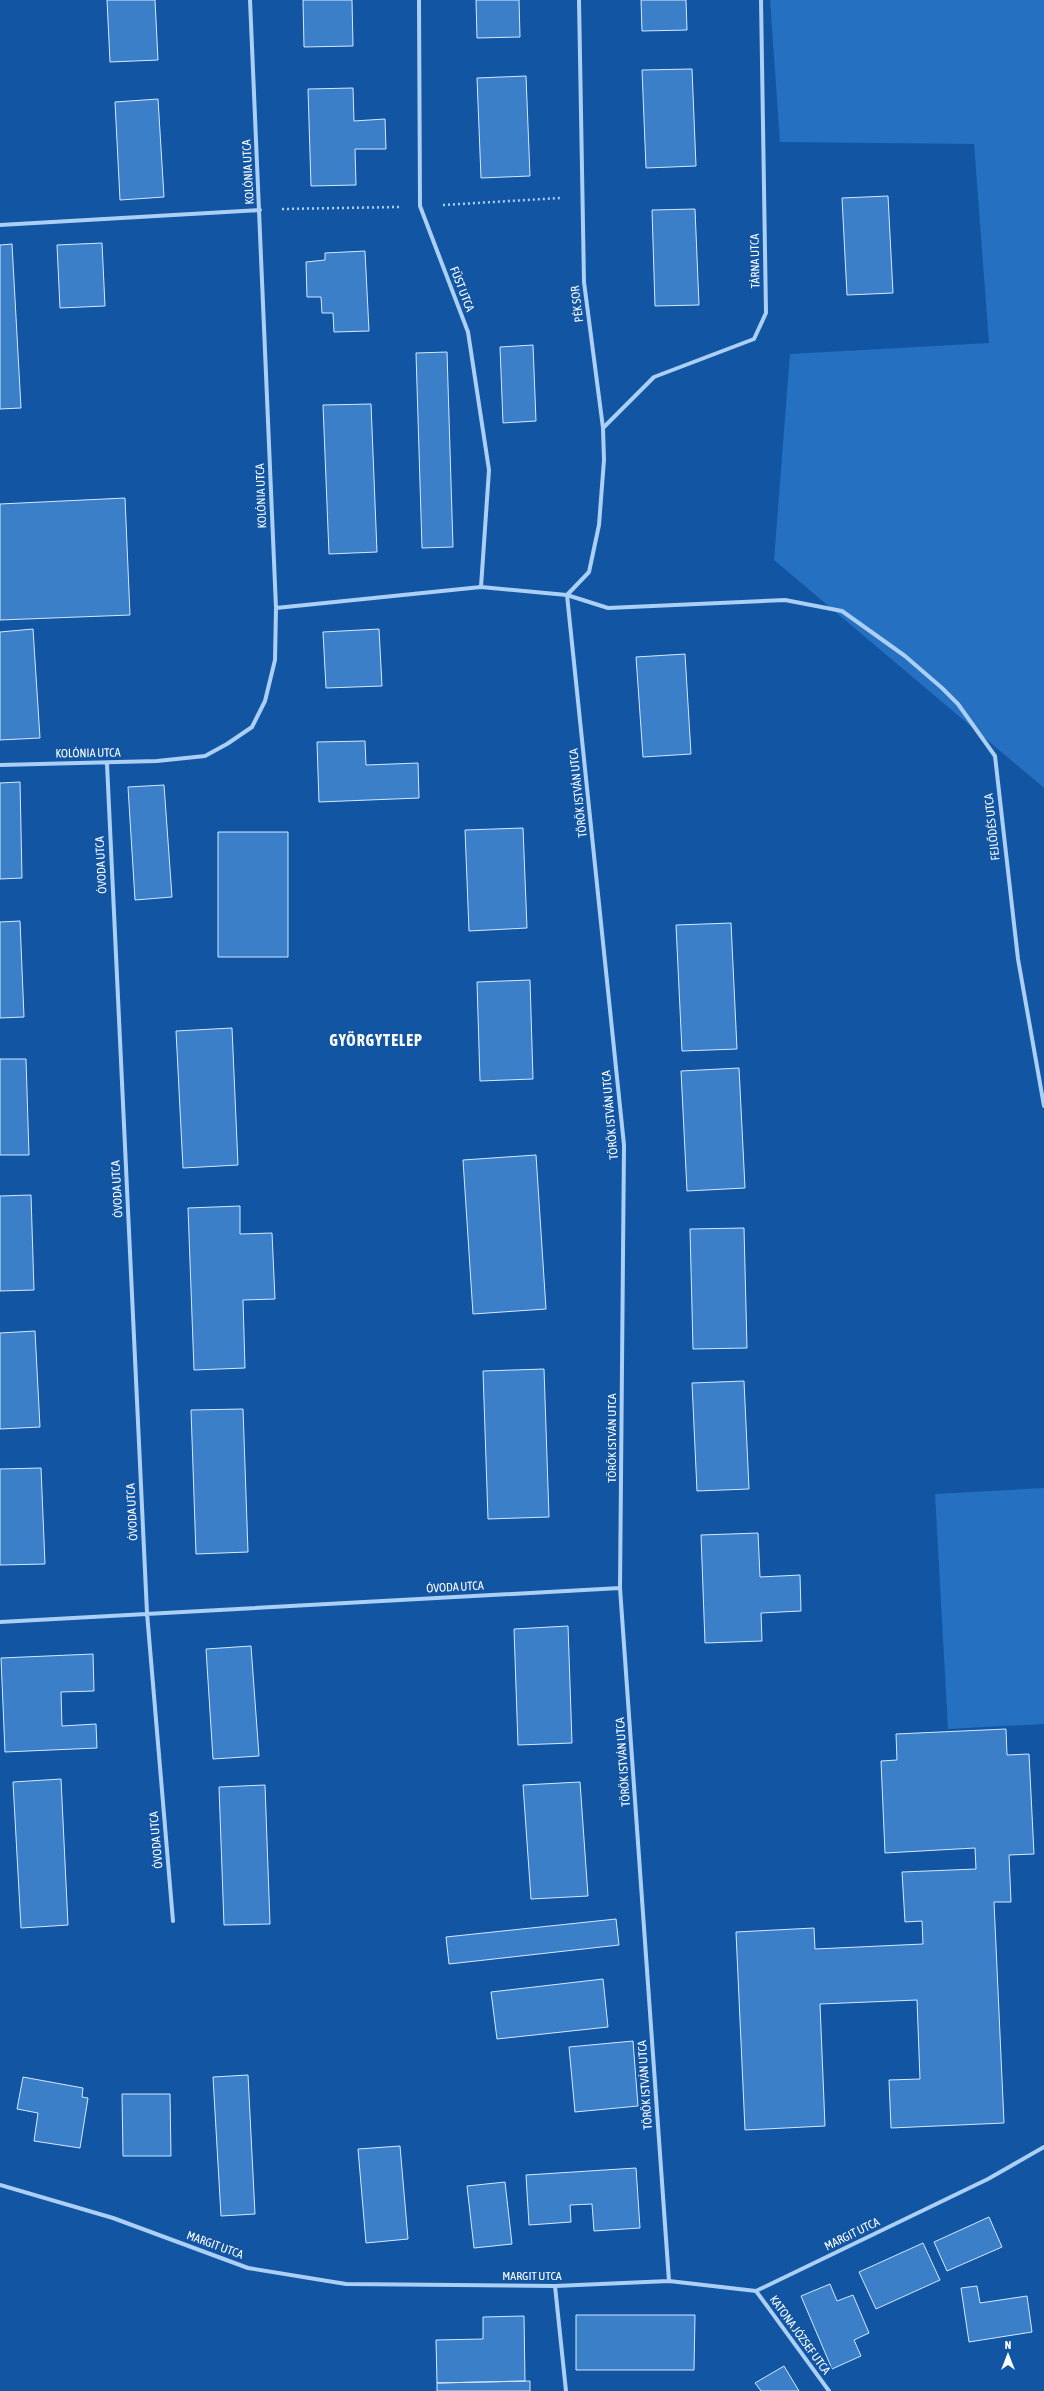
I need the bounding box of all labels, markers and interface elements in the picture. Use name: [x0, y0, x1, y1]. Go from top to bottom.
street label: KOLÓNIA UTCA: [239, 139, 257, 205]
street label: TÁRNA UTCA: [748, 233, 762, 288]
street label: FÜST UTCA: [447, 264, 477, 314]
street label: PÉK SOR: [568, 285, 586, 323]
street label: KOLÓNIA UTCA: [253, 463, 269, 529]
street label: KOLÓNIA UTCA: [55, 745, 121, 761]
street label: TÖRÖK ISTVÁN UTCA: [566, 748, 590, 838]
street label: FEJLŐDÉS UTCA: [982, 793, 1002, 861]
street label: ÓVODA UTCA: [93, 836, 109, 894]
district label: GYÖRGYTELEP: [329, 1031, 423, 1049]
street label: TÖRÖK ISTVÁN UTCA: [599, 1070, 621, 1160]
street label: ÓVODA UTCA: [109, 1160, 125, 1218]
street label: TÖRÖK ISTVÁN UTCA: [605, 1393, 619, 1483]
street label: ÓVODA UTCA: [124, 1483, 140, 1541]
street label: ÓVODA UTCA: [426, 1579, 484, 1595]
street label: TÖRÖK ISTVÁN UTCA: [613, 1717, 633, 1807]
street label: ÓVODA UTCA: [147, 1811, 165, 1869]
street label: TÖRÖK ISTVÁN UTCA: [635, 2040, 655, 2130]
street label: MARGIT UTCA: [822, 2215, 882, 2253]
street label: MARGIT UTCA: [185, 2228, 245, 2262]
street label: MARGIT UTCA: [502, 2269, 562, 2283]
street label: KATONA JÓZSEF UTCA: [767, 2293, 833, 2377]
north arrow: [988, 2335, 1028, 2375]
text: N: [1005, 2339, 1011, 2351]

